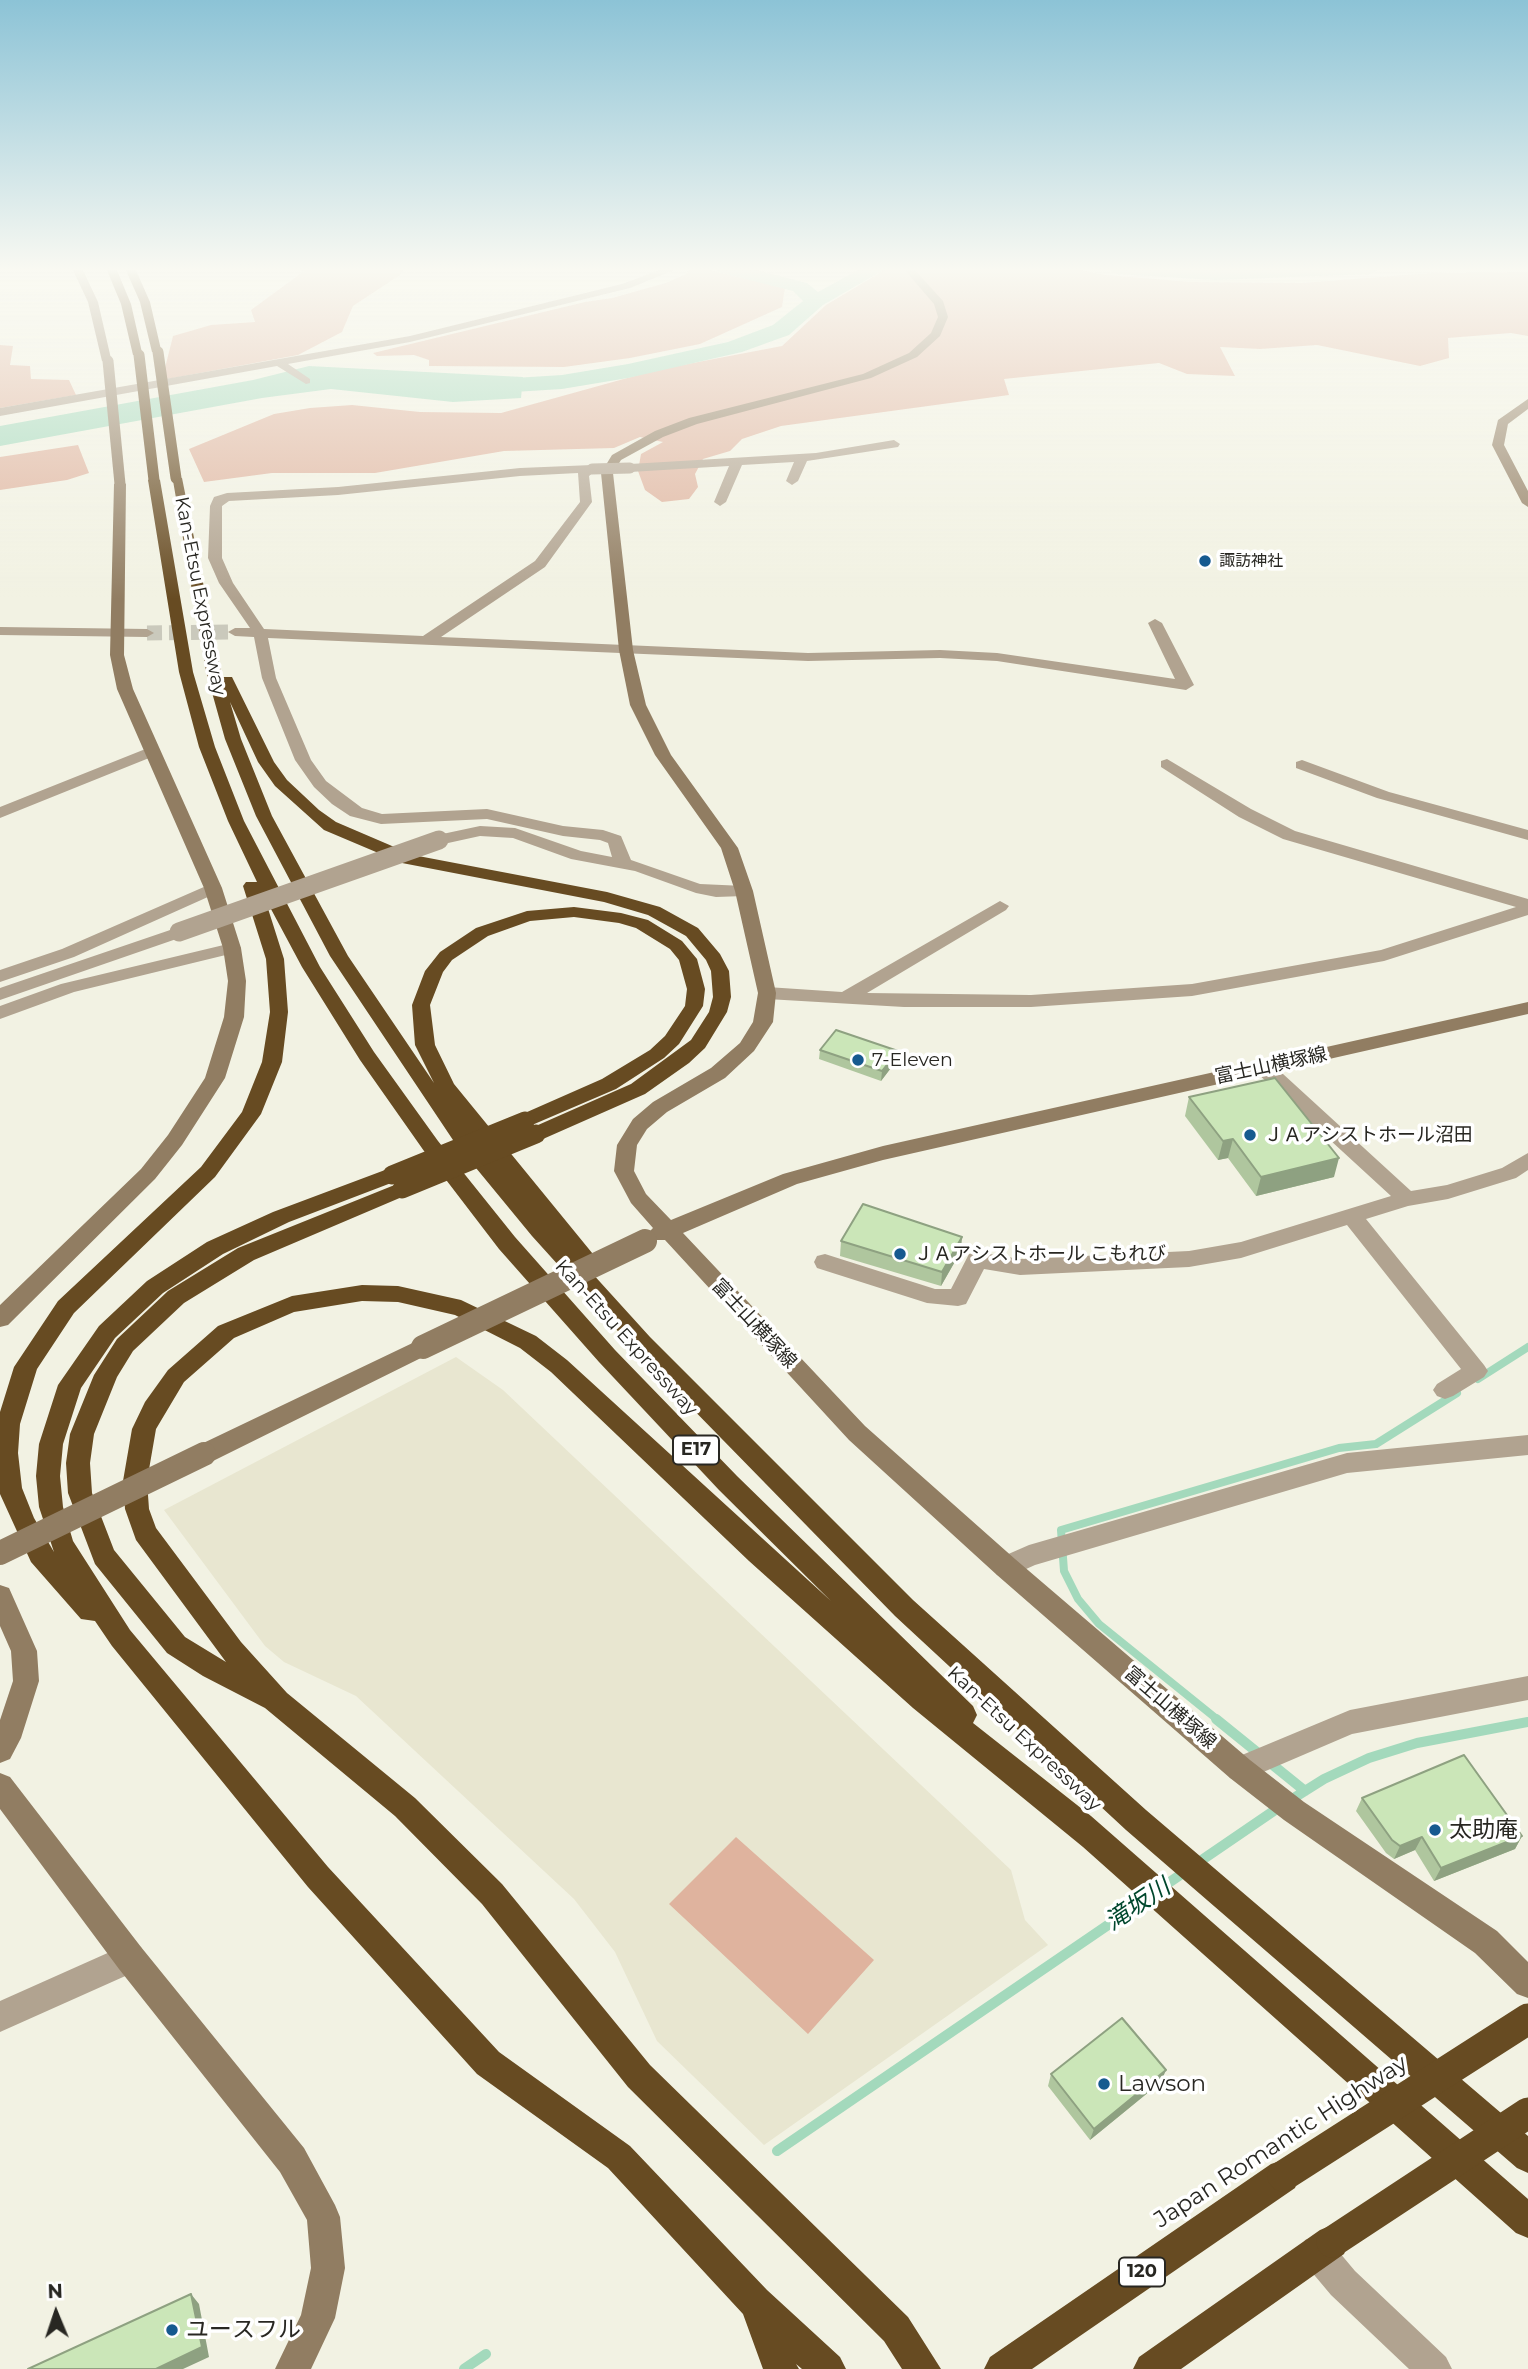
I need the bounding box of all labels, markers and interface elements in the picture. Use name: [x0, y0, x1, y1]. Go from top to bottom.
street label: Kan-Etsu Expressway: [170, 495, 230, 697]
place label: 諏訪神社: [1219, 551, 1283, 571]
marker: 諏訪神社: [1197, 553, 1213, 569]
street label: 富士山横塚線: [1213, 1043, 1329, 1089]
place label: 7-Eleven: [872, 1049, 953, 1071]
marker: 7-Eleven: [850, 1052, 866, 1068]
place label: ＪＡアシストホール沼田: [1264, 1124, 1473, 1146]
marker: ＪＡアシストホール沼田: [1242, 1127, 1258, 1143]
place label: ＪＡアシストホール こもれび: [914, 1243, 1166, 1265]
marker: ＪＡアシストホール こもれび: [892, 1246, 908, 1262]
street label: Kan-Etsu Expressway: [550, 1255, 702, 1421]
street label: 富士山横塚線: [707, 1275, 801, 1373]
road number: E17: [673, 1436, 719, 1464]
street label: Kan-Etsu Expressway: [942, 1662, 1106, 1816]
street label: 富士山横塚線: [1120, 1662, 1220, 1754]
place label: 太助庵: [1449, 1816, 1518, 1844]
marker: 太助庵: [1427, 1822, 1443, 1838]
water label: 滝坂川: [1100, 1873, 1176, 1937]
street label: Japan Romantic Highway: [1149, 2050, 1413, 2234]
place label: Lawson: [1118, 2070, 1206, 2098]
marker: Lawson: [1096, 2076, 1112, 2092]
road number: 120: [1119, 2258, 1165, 2286]
north arrow: [21, 2278, 91, 2348]
text: N: [47, 2280, 63, 2303]
place label: ユースフル: [186, 2316, 301, 2344]
marker: ユースフル: [164, 2322, 180, 2338]

